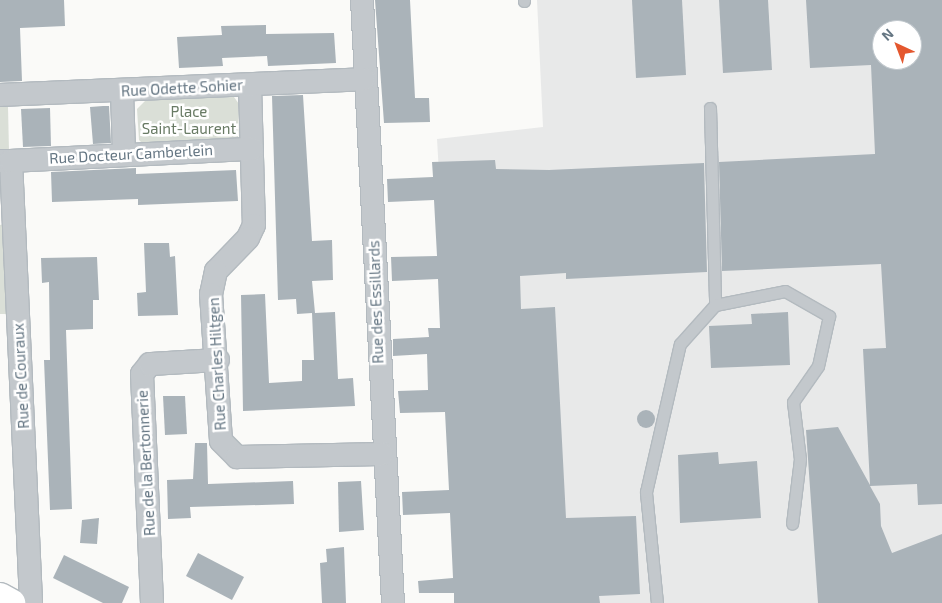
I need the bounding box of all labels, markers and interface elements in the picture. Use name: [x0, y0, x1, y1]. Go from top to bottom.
north arrow: [872, 20, 922, 70]
text: N: [878, 25, 897, 44]
street label: Rue Odette Sohier: [121, 76, 243, 100]
park label: Place Saint-Laurent: [142, 102, 236, 137]
street label: Rue Docteur Camberlein: [49, 141, 213, 167]
street label: Rue des Essillards: [365, 240, 387, 364]
street label: Rue Charles Hiltgen: [205, 297, 229, 431]
street label: Rue de Couraux: [9, 323, 33, 429]
street label: Rue de la Bertonnerie: [133, 390, 159, 536]

